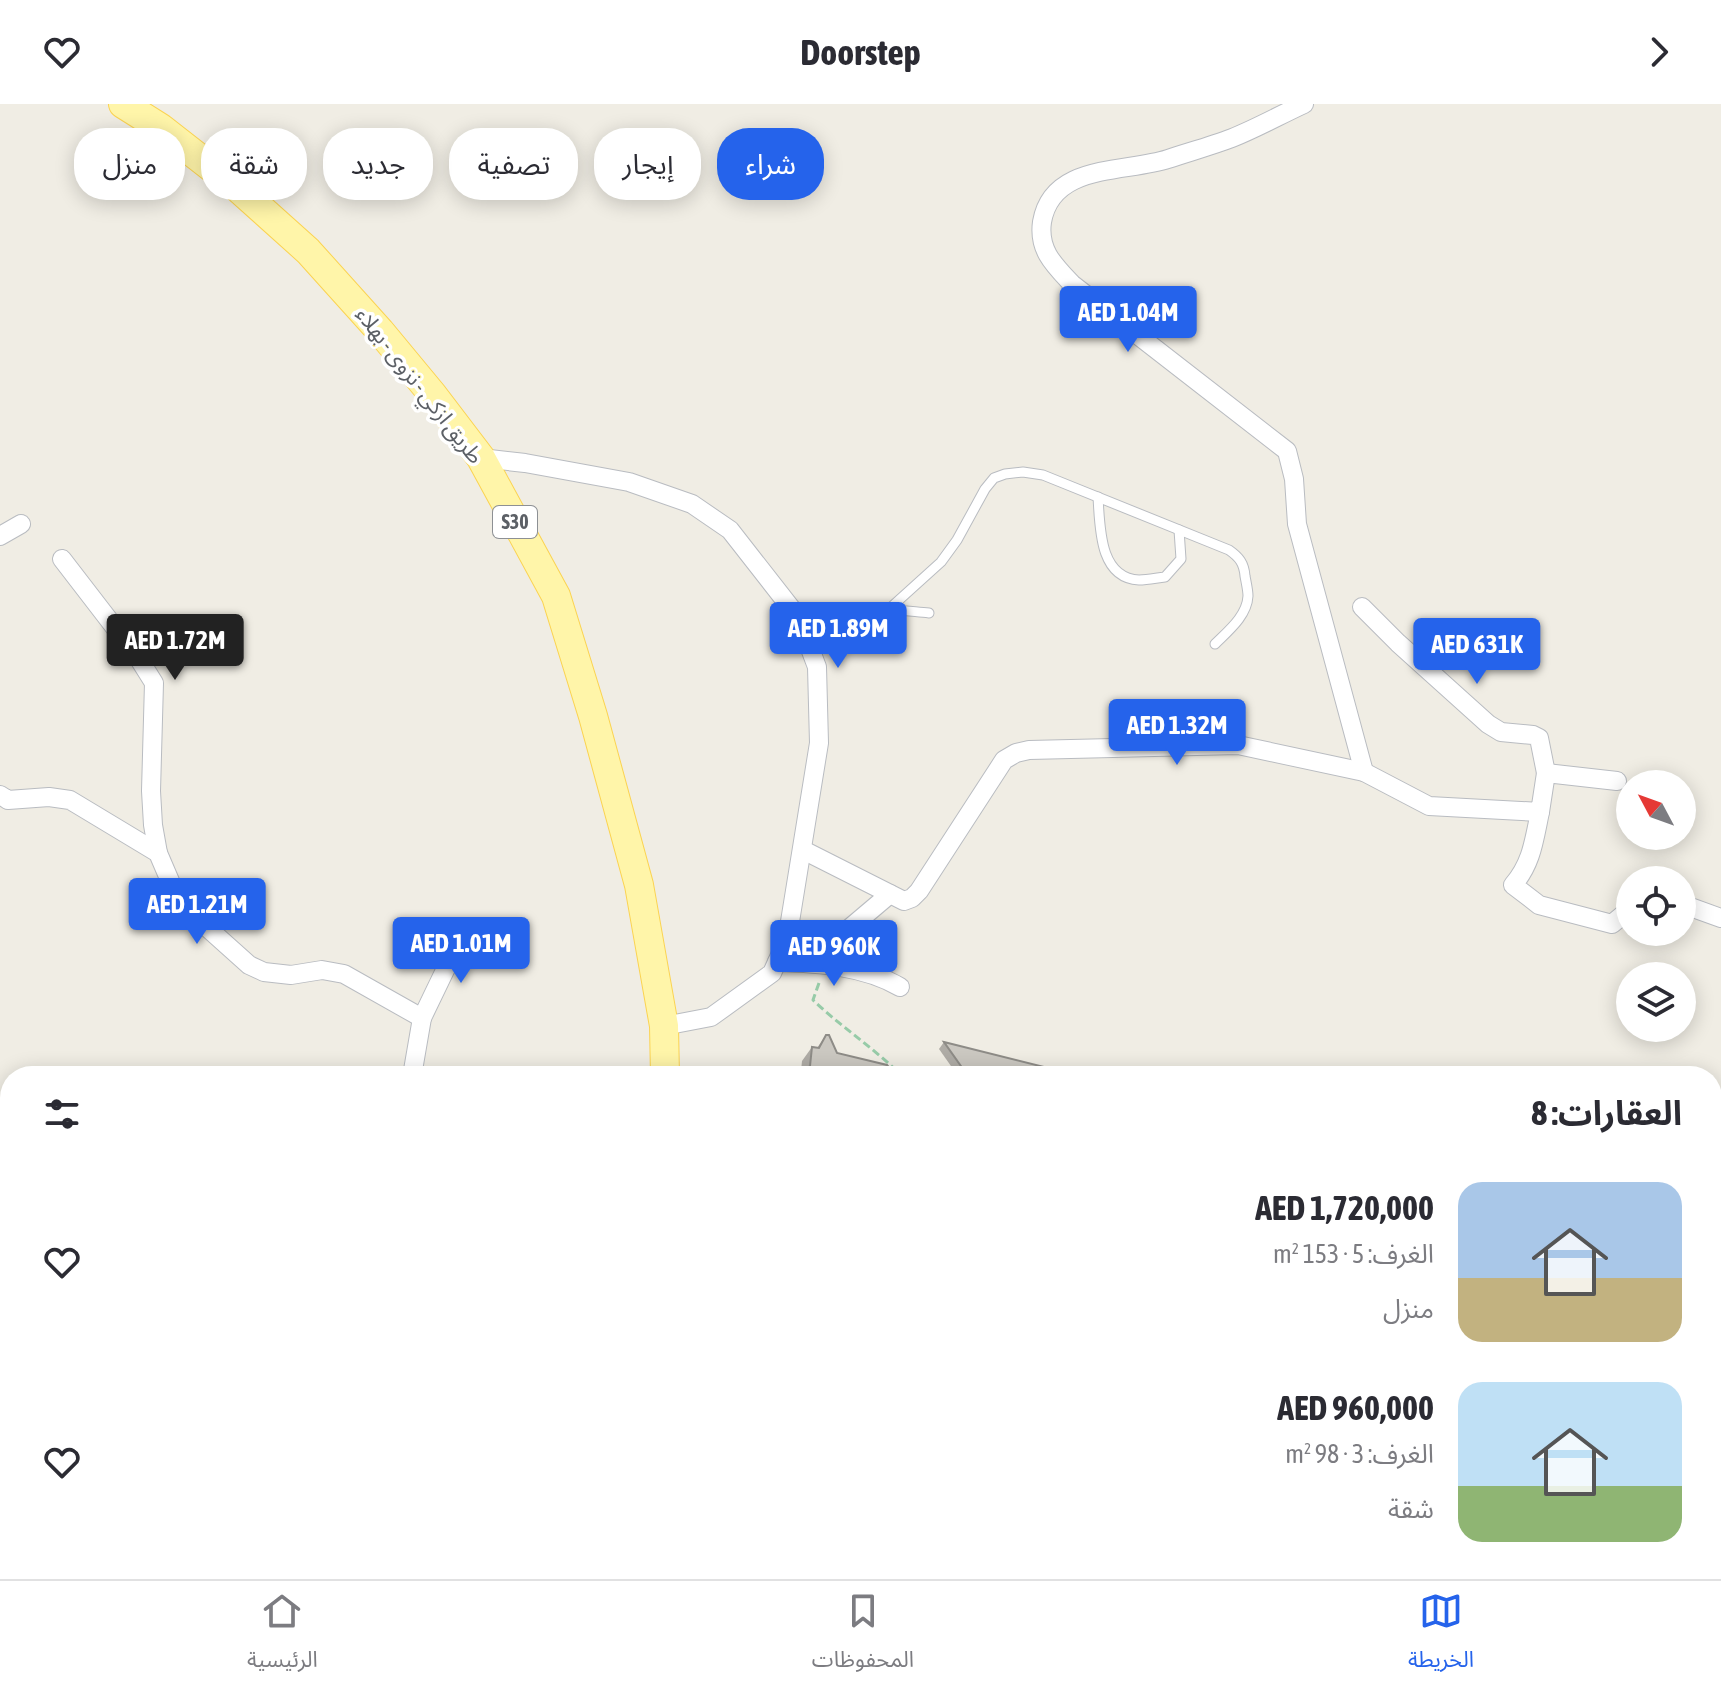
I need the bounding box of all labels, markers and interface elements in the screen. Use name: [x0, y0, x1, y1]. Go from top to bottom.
icon: heart: [40, 30, 84, 74]
icon: forward: [1637, 30, 1681, 74]
text: Doorstep: [800, 31, 921, 73]
chip: منزل: [74, 128, 185, 200]
chip: شقة: [201, 128, 307, 200]
chip: جديد: [323, 128, 433, 200]
chip: تصفية: [449, 128, 578, 200]
chip: إيجار: [594, 128, 701, 200]
chip: شراء: [717, 128, 824, 200]
pin: AED 1.04M: [1036, 286, 1220, 354]
text: AED 1.04M: [1078, 297, 1178, 327]
street label: طريق ازكي - نزوى - بهلاء: [348, 302, 489, 471]
road number: S30: [493, 506, 537, 538]
pin: AED 1.89M: [746, 602, 930, 670]
text: AED 1.89M: [788, 613, 888, 643]
pin: AED 1.72M: [83, 614, 267, 682]
pin: AED 631K: [1394, 618, 1560, 686]
text: AED 1.72M: [125, 625, 225, 655]
text: AED 631K: [1431, 629, 1523, 659]
pin: AED 1.32M: [1085, 699, 1269, 767]
text: AED 1.32M: [1127, 710, 1227, 740]
north arrow: [1616, 770, 1696, 850]
map controls: [1616, 770, 1696, 1042]
button: locate: [1616, 866, 1696, 946]
pin: AED 1.21M: [105, 878, 289, 946]
text: AED 1.21M: [147, 889, 247, 919]
pin: AED 1.01M: [369, 917, 553, 985]
pin: AED 960K: [751, 920, 917, 988]
text: AED 1.01M: [411, 928, 511, 958]
text: AED 960K: [788, 931, 880, 961]
button: layers: [1616, 962, 1696, 1042]
icon: filters: [40, 1092, 84, 1136]
text: العقارات: 8: [1531, 1093, 1682, 1132]
text: AED 1,720,000: [1255, 1188, 1434, 1227]
icon: home: [1522, 1214, 1618, 1310]
text: الغرف: 5 · 153 m²: [1273, 1239, 1434, 1269]
icon: heart: [40, 1240, 84, 1284]
text: منزل: [1383, 1294, 1434, 1324]
text: AED 960,000: [1277, 1388, 1434, 1427]
icon: home: [1522, 1414, 1618, 1510]
text: الغرف: 3 · 98 m²: [1285, 1439, 1434, 1469]
icon: heart: [40, 1440, 84, 1484]
text: شقة: [1388, 1494, 1434, 1524]
tab: الرئيسية: [247, 1589, 318, 1683]
tab: المحفوظات: [812, 1589, 914, 1683]
tab: الخريطة: [1408, 1589, 1474, 1683]

